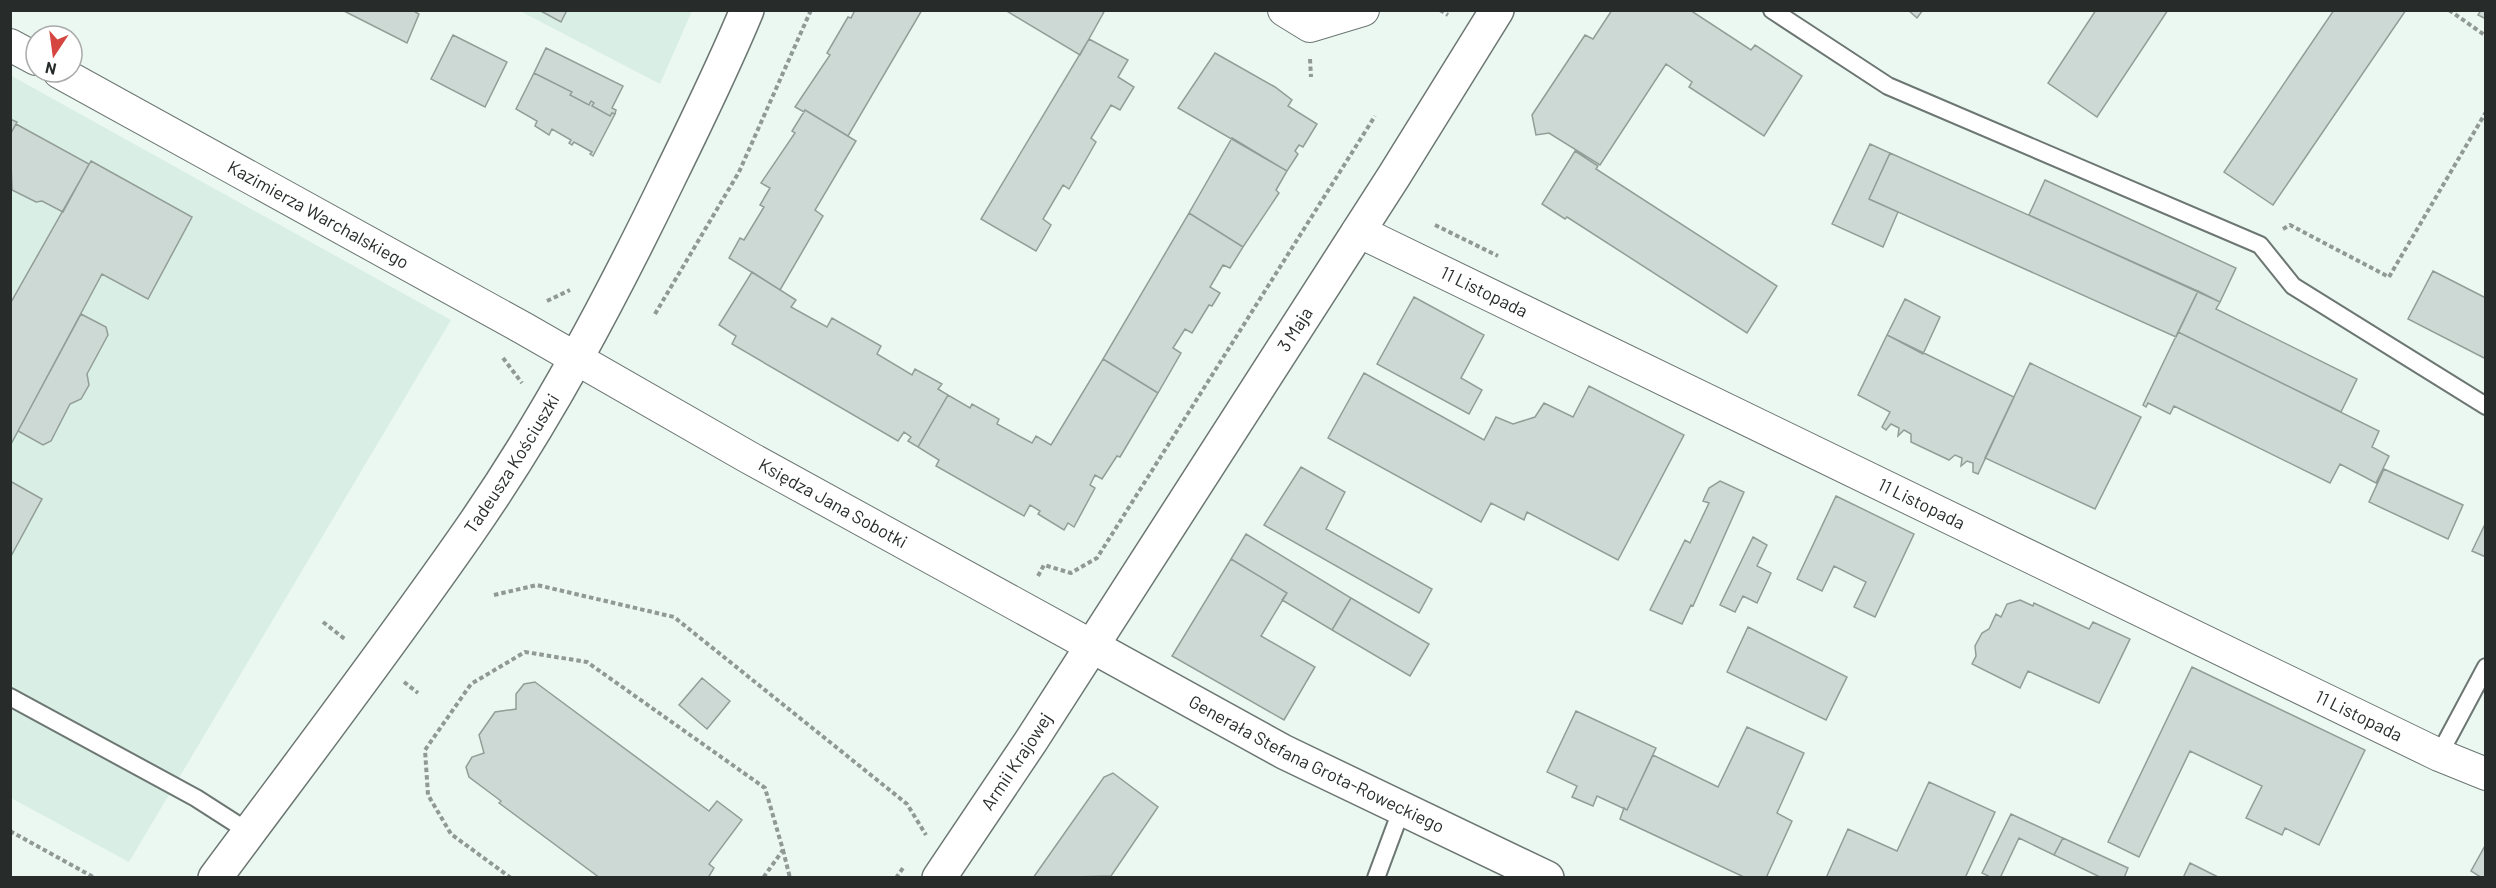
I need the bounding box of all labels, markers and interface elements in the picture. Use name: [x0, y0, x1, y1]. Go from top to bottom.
north arrow: [24, 24, 84, 84]
text: N: [43, 59, 58, 80]
street label: Kazimierza Warchalskiego: [224, 155, 413, 273]
street label: 11 Listopada: [1437, 261, 1532, 322]
street label: 3 Maja: [1272, 303, 1317, 355]
street label: Tadeusza Kościuszki: [459, 390, 564, 537]
street label: Księdza Jana Sobotki: [755, 453, 911, 552]
street label: 11 Listopada: [1875, 473, 1969, 534]
street label: 11 Listopada: [2312, 685, 2406, 746]
street label: Generała Stefana Grota-Roweckiego: [1185, 690, 1448, 837]
street label: Armii Krajowej: [976, 708, 1056, 814]

